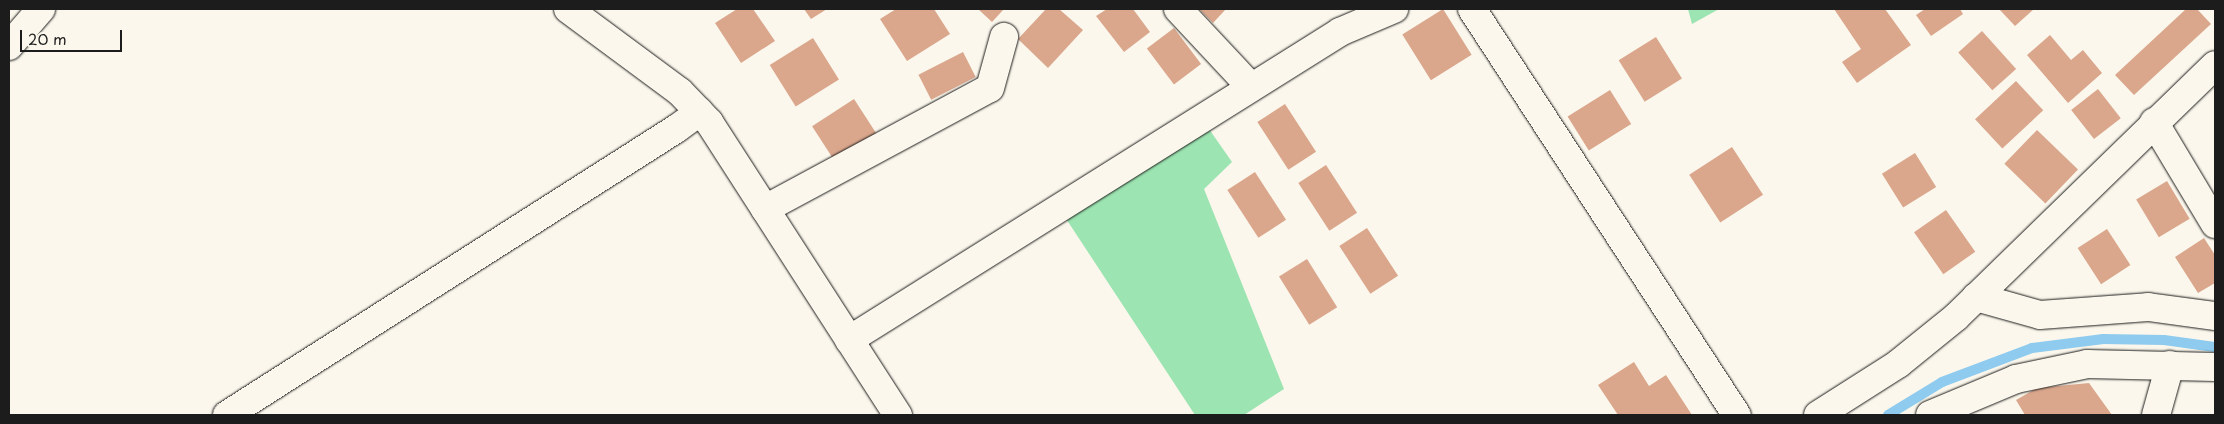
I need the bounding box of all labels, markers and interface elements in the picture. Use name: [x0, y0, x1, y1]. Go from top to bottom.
scale bar: [22, 20, 125, 52]
text: 20 m: [28, 27, 67, 50]

